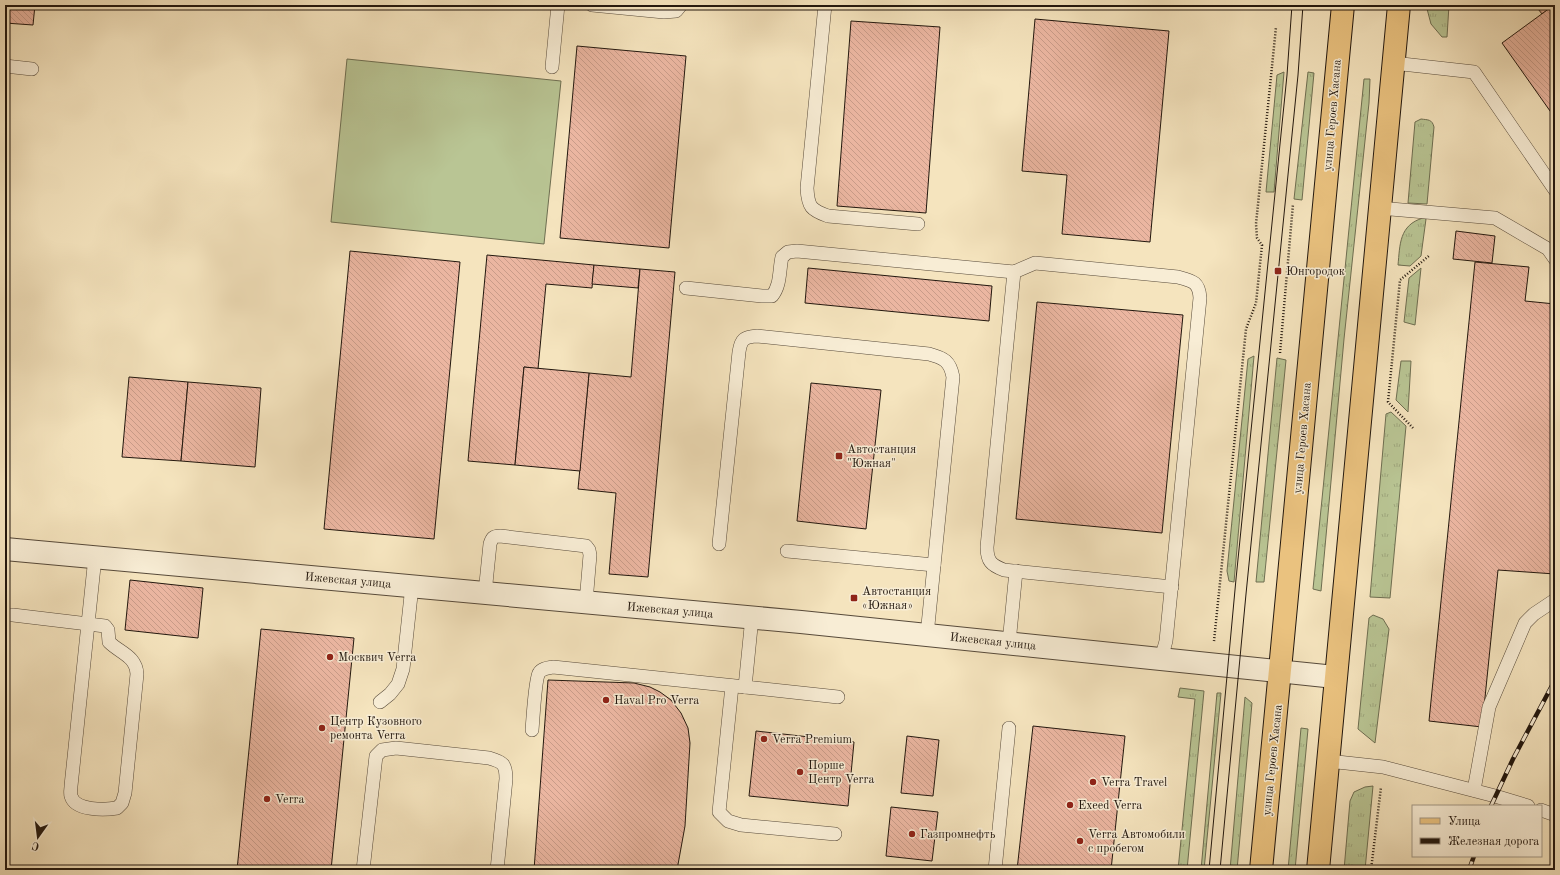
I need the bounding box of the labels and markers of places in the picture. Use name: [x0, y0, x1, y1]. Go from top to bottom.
marker: Юнгородок: [1273, 266, 1283, 276]
place label: Юнгородок: [1286, 266, 1345, 278]
place label: Автостанция "Южная": [847, 444, 916, 470]
marker: Автостанция "Южная": [834, 451, 844, 461]
place label: Автостанция «Южная»: [862, 586, 931, 612]
marker: Автостанция «Южная»: [849, 593, 859, 603]
marker: Москвич Verra: [325, 652, 335, 662]
place label: Москвич Verra: [338, 652, 416, 664]
marker: Haval Pro Verra: [601, 695, 611, 705]
place label: Haval Pro Verra: [614, 695, 699, 707]
place label: Центр Кузовного ремонта Verra: [330, 716, 422, 742]
marker: Центр Кузовного ремонта Verra: [317, 723, 327, 733]
marker: Verra Premium: [759, 734, 769, 744]
place label: Verra Premium: [772, 734, 853, 746]
place label: Порше Центр Verra: [808, 760, 874, 786]
marker: Порше Центр Verra: [795, 767, 805, 777]
marker: Verra Travel: [1088, 777, 1098, 787]
place label: Verra Travel: [1101, 777, 1167, 789]
marker: Verra: [262, 794, 272, 804]
place label: Verra: [275, 794, 304, 806]
marker: Exeed Verra: [1065, 800, 1075, 810]
place label: Exeed Verra: [1078, 800, 1142, 812]
marker: Газпромнефть: [907, 829, 917, 839]
place label: Газпромнефть: [920, 829, 996, 841]
place label: Verra Автомобили с пробегом: [1088, 829, 1185, 855]
marker: Verra Автомобили с пробегом: [1075, 836, 1085, 846]

